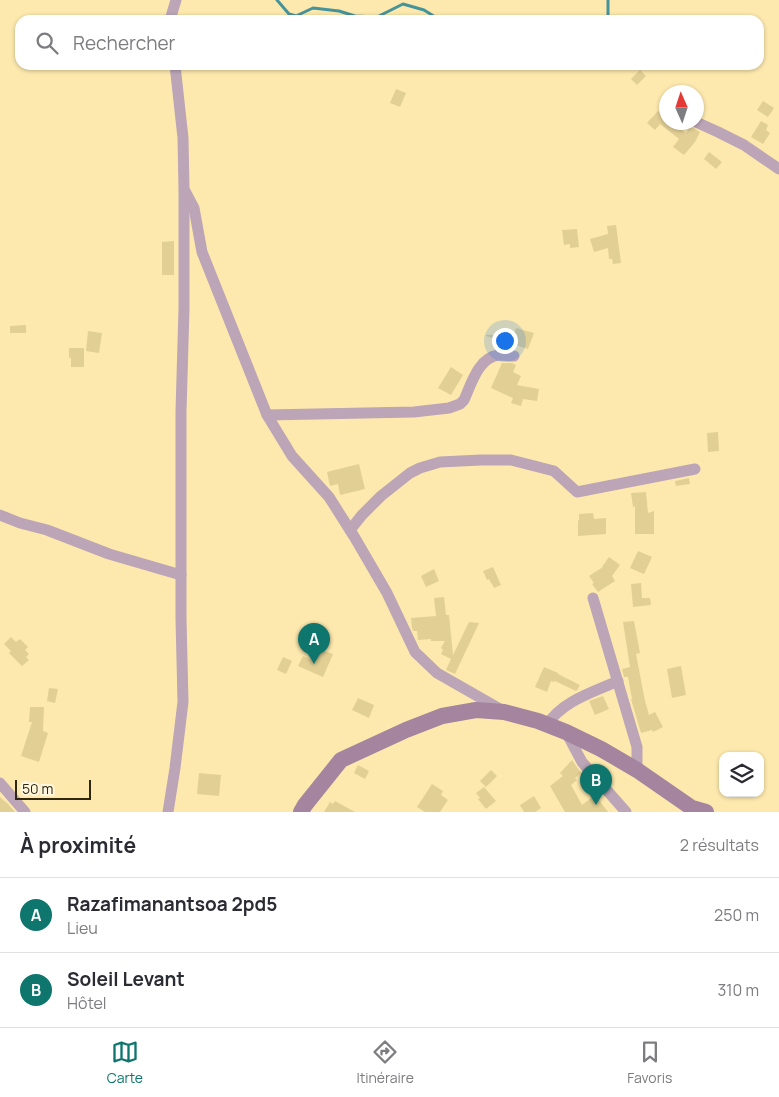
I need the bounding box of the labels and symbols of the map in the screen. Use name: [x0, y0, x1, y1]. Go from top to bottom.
north arrow: [659, 85, 704, 130]
your location: [492, 328, 518, 354]
pin: A: [298, 623, 330, 664]
pin: B: [580, 764, 612, 805]
scale bar: [15, 777, 91, 800]

